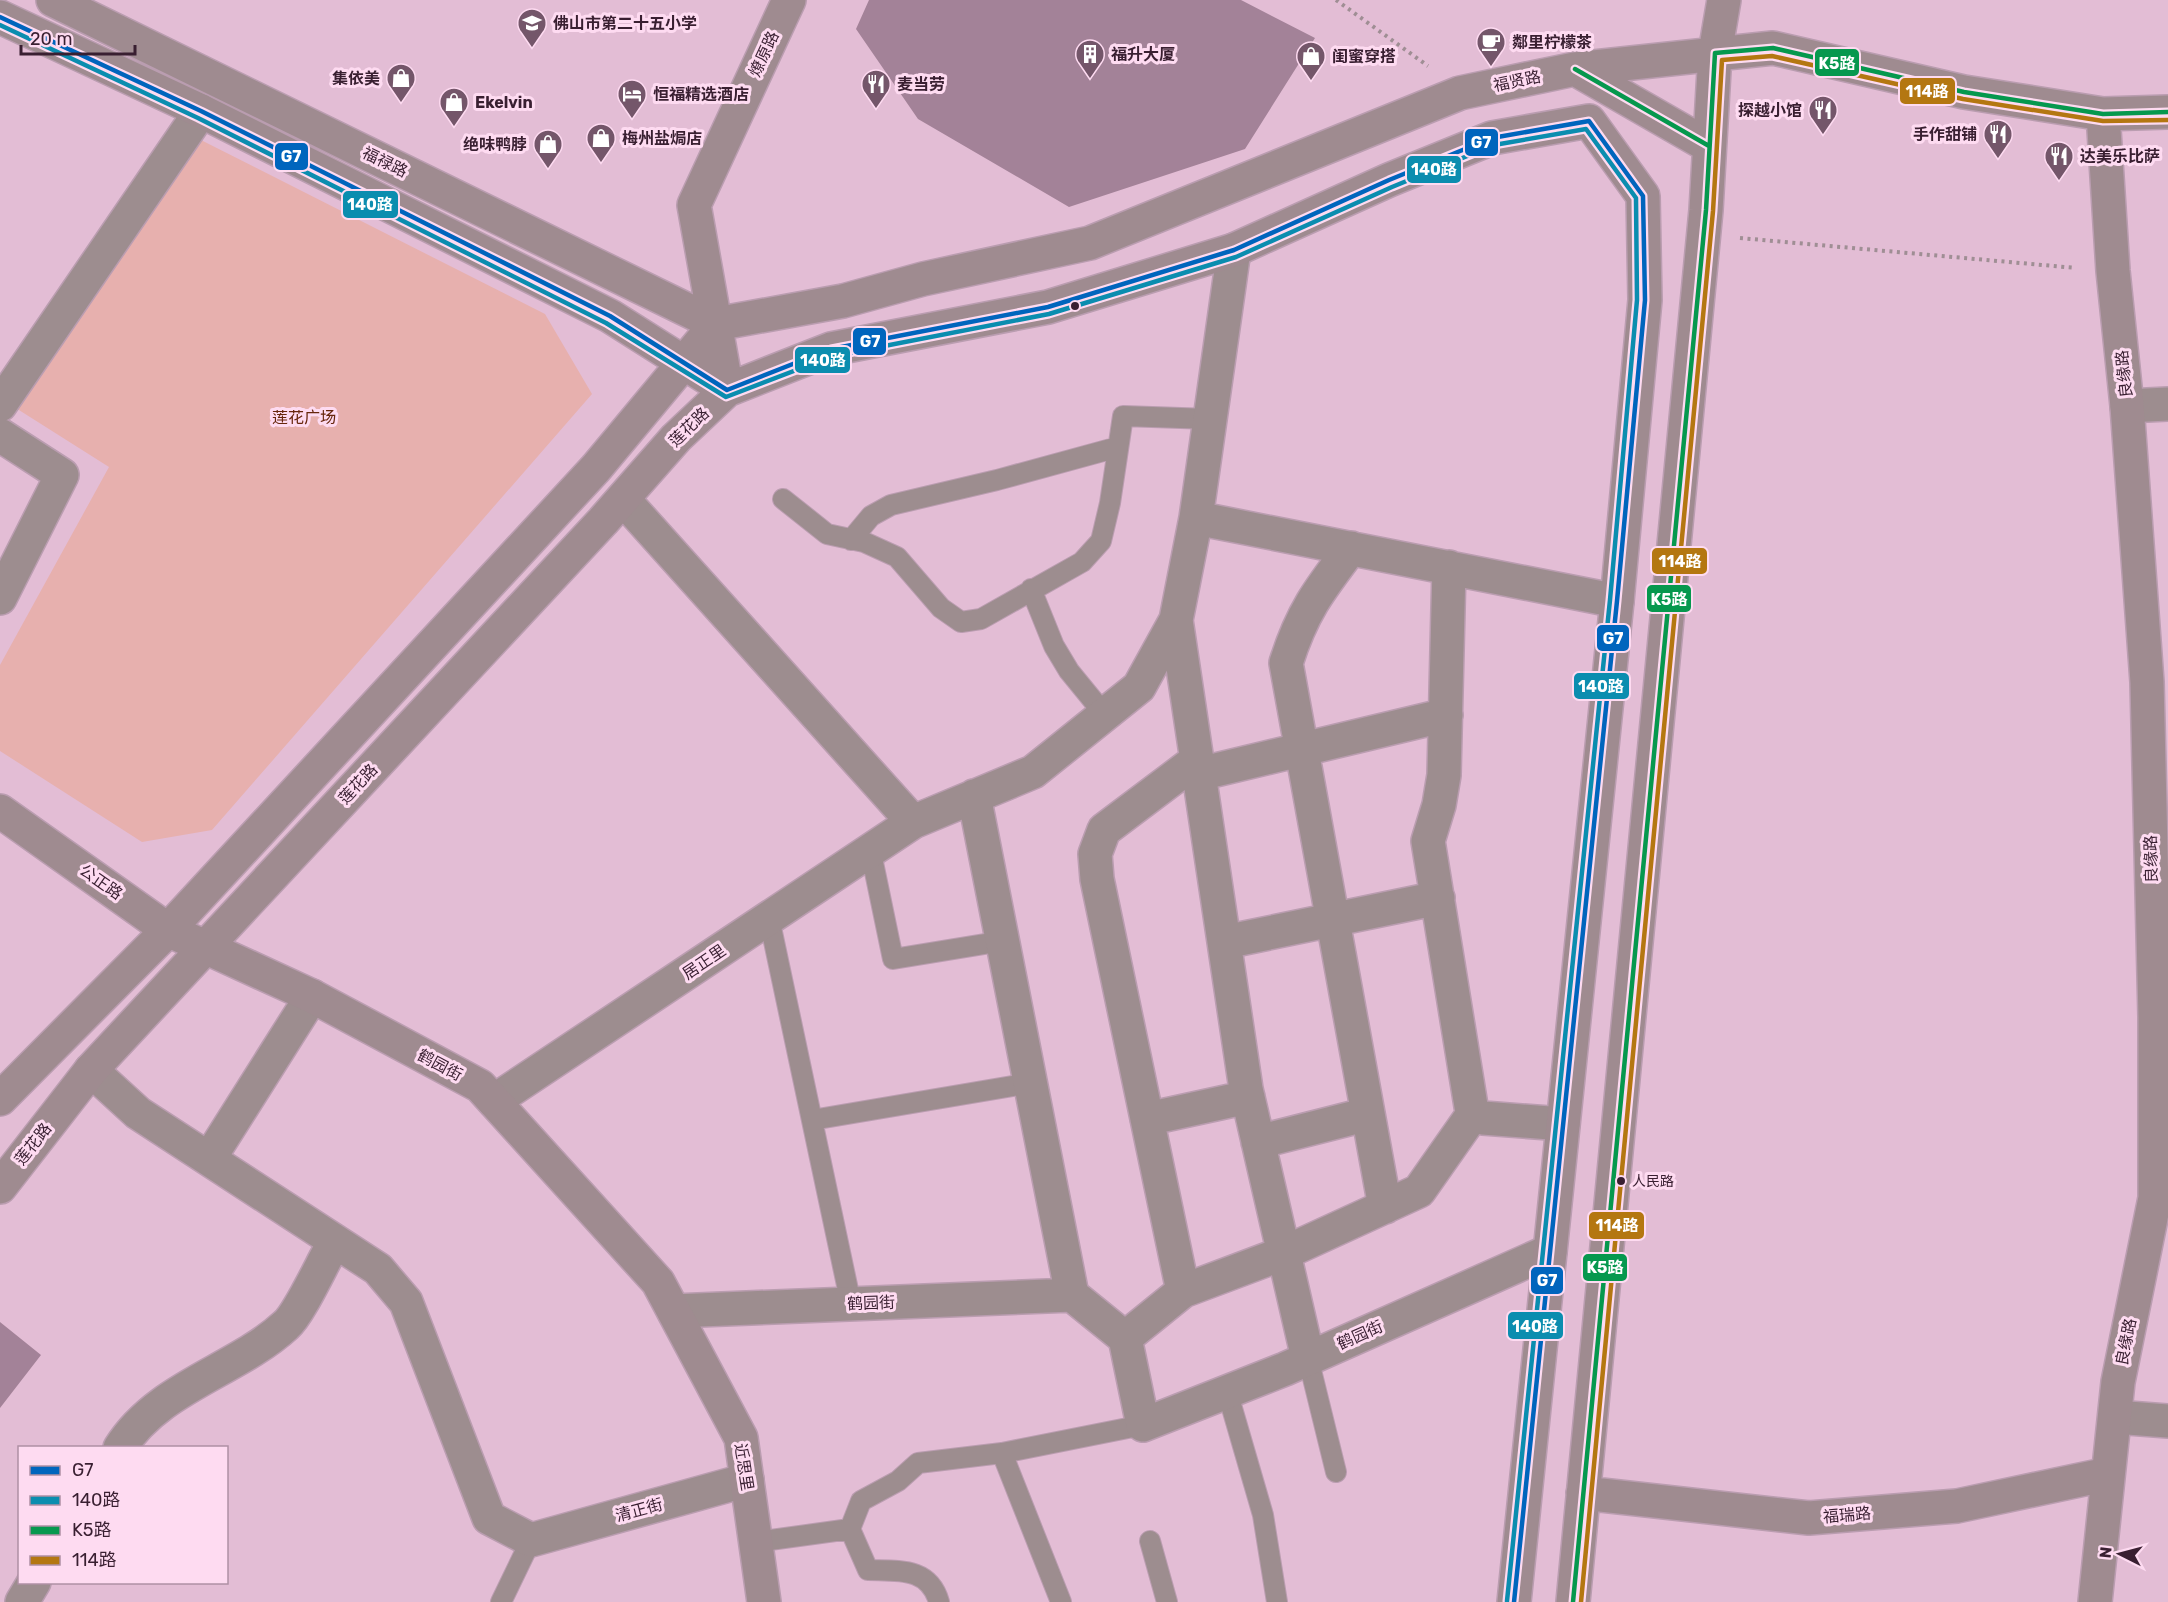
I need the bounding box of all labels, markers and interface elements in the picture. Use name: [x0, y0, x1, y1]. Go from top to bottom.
school or university icon: 佛山市第二十五小学: [516, 7, 548, 49]
place label: 佛山市第二十五小学: [553, 14, 697, 33]
scale bar: [21, 18, 135, 56]
cafe icon: 鄰里柠檬茶: [1475, 26, 1507, 68]
text: 20 m: [30, 28, 72, 50]
street label: 燎原路: [745, 28, 783, 80]
place label: 鄰里柠檬茶: [1512, 33, 1592, 52]
building icon: 福升大厦: [1074, 38, 1106, 80]
shop icon: 闺蜜穿搭: [1295, 40, 1327, 82]
place label: 福升大厦: [1111, 45, 1175, 64]
place label: 闺蜜穿搭: [1332, 47, 1396, 66]
line badge: K5路: [1814, 48, 1860, 77]
text: K5路: [1819, 54, 1855, 73]
shop icon: 集依美: [385, 62, 417, 104]
street label: 福贤路: [1492, 67, 1542, 95]
restaurant icon: 麦当劳: [860, 68, 892, 110]
place label: 集依美: [332, 69, 380, 88]
place label: 麦当劳: [897, 75, 945, 94]
line badge: 114路: [1899, 77, 1956, 105]
hotel icon: 恒福精选酒店: [616, 78, 648, 120]
text: 114路: [1906, 82, 1948, 101]
place label: 恒福精选酒店: [653, 85, 749, 104]
shop icon: Ekelvin: [438, 86, 470, 128]
place label: Ekelvin: [475, 93, 533, 112]
restaurant icon: 探越小馆: [1807, 94, 1839, 136]
place label: 探越小馆: [1738, 101, 1802, 120]
restaurant icon: 手作甜铺: [1982, 118, 2014, 160]
shop icon: 梅州盐焗店: [585, 122, 617, 164]
place label: 手作甜铺: [1913, 125, 1977, 144]
shop icon: 绝味鸭脖: [532, 128, 564, 170]
line badge: G7: [1464, 128, 1499, 157]
place label: 梅州盐焗店: [622, 129, 702, 148]
text: G7: [1471, 133, 1491, 152]
place label: 绝味鸭脖: [463, 135, 527, 154]
restaurant icon: 达美乐比萨: [2043, 140, 2075, 182]
line badge: G7: [274, 142, 309, 171]
street label: 福禄路: [359, 143, 411, 181]
text: G7: [281, 147, 301, 166]
place label: 达美乐比萨: [2080, 147, 2160, 166]
line badge: 140路: [1406, 155, 1462, 184]
text: 140路: [1411, 160, 1457, 179]
line badge: 140路: [342, 190, 399, 219]
text: 140路: [347, 195, 393, 214]
unlabelled marker: [1069, 300, 1081, 312]
line badge: G7: [852, 327, 887, 356]
text: G7: [860, 332, 880, 351]
line badge: 140路: [794, 346, 851, 374]
street label: 良缘路: [2112, 349, 2136, 399]
text: 140路: [800, 351, 846, 370]
street label: 莲花路: [665, 403, 713, 451]
park label: 莲花广场: [272, 408, 336, 427]
line badge: 114路: [1651, 547, 1708, 575]
text: 114路: [1659, 552, 1701, 571]
line badge: K5路: [1646, 584, 1692, 613]
text: K5路: [1651, 590, 1687, 609]
line badge: G7: [1596, 624, 1630, 652]
text: G7: [1603, 629, 1623, 648]
line badge: 140路: [1573, 672, 1630, 700]
text: 140路: [1578, 677, 1624, 696]
street label: 莲花路: [335, 760, 381, 808]
street label: 良缘路: [2141, 835, 2161, 883]
street label: 公正路: [76, 860, 126, 904]
street label: 居正里: [679, 941, 729, 983]
street label: 鹤园街: [414, 1045, 466, 1085]
street label: 莲花路: [11, 1119, 55, 1169]
place label: 人民路: [1632, 1173, 1674, 1190]
marker: 人民路: [1615, 1175, 1627, 1187]
line badge: 114路: [1588, 1211, 1645, 1240]
text: 114路: [1596, 1216, 1638, 1235]
line badge: K5路: [1582, 1253, 1628, 1282]
text: K5路: [1587, 1258, 1623, 1277]
line badge: G7: [1530, 1266, 1564, 1295]
text: G7: [1537, 1271, 1557, 1290]
street label: 鹤园街: [847, 1293, 895, 1313]
line badge: 140路: [1507, 1311, 1564, 1340]
street label: 鹤园街: [1334, 1317, 1386, 1353]
text: 140路: [1512, 1317, 1558, 1336]
street label: 良缘路: [2112, 1317, 2140, 1367]
street label: 近思里: [731, 1442, 757, 1492]
legend: [18, 1446, 228, 1584]
text: G7: [72, 1459, 94, 1481]
text: 140路: [72, 1489, 120, 1511]
street label: 清正街: [613, 1495, 665, 1525]
street label: 福瑞路: [1822, 1503, 1872, 1527]
text: K5路: [72, 1519, 112, 1541]
north arrow: [2090, 1524, 2150, 1584]
text: N: [2096, 1546, 2116, 1559]
text: 114路: [72, 1549, 117, 1571]

